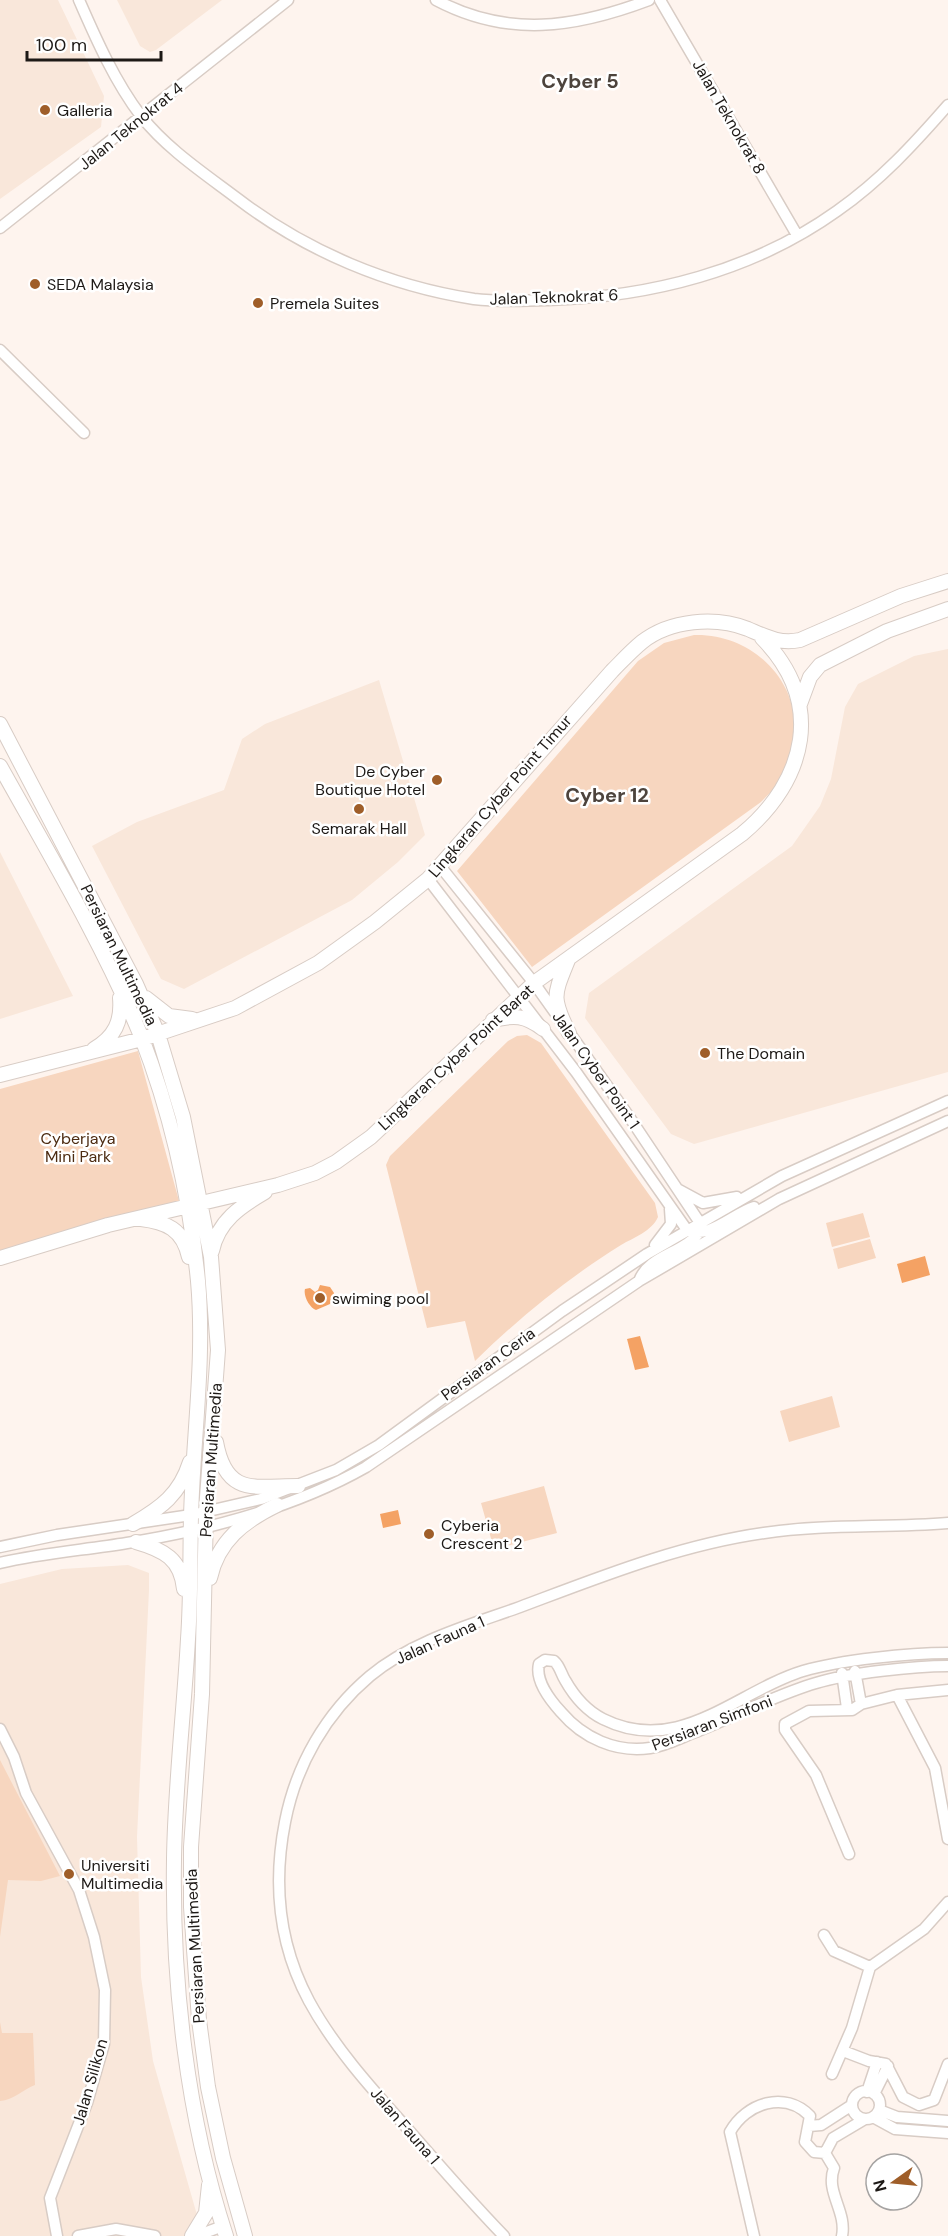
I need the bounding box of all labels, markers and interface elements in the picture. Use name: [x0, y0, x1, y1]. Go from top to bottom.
scale bar: [27, 24, 160, 62]
text: 100 m: [36, 33, 87, 57]
street label: Jalan Teknokrat 8: [688, 56, 770, 178]
district label: Cyber 5: [541, 68, 619, 94]
street label: Jalan Teknokrat 4: [74, 77, 188, 175]
place label: Galleria: [57, 100, 113, 121]
marker: Galleria: [38, 103, 52, 117]
place label: SEDA Malaysia: [47, 274, 154, 295]
marker: SEDA Malaysia: [28, 277, 42, 291]
street label: Jalan Teknokrat 6: [489, 284, 619, 310]
place label: Premela Suites: [270, 293, 379, 314]
marker: Premela Suites: [251, 296, 265, 310]
street label: Lingkaran Cyber Point Timur: [424, 710, 576, 882]
place label: De Cyber Boutique Hotel: [315, 761, 425, 800]
marker: De Cyber Boutique Hotel: [430, 773, 444, 787]
district label: Cyber 12: [565, 782, 649, 808]
marker: Semarak Hall: [352, 802, 366, 816]
place label: Semarak Hall: [311, 818, 407, 839]
street label: Persiaran Multimedia: [76, 881, 162, 1029]
street label: Lingkaran Cyber Point Barat: [374, 979, 538, 1135]
street label: Jalan Cyber Point 1: [548, 1007, 644, 1133]
place label: The Domain: [717, 1043, 805, 1064]
marker: The Domain: [698, 1046, 712, 1060]
park label: Cyberjaya Mini Park: [41, 1128, 115, 1167]
place label: swiming pool: [332, 1288, 429, 1309]
marker: swiming pool: [313, 1291, 327, 1305]
street label: Persiaran Ceria: [437, 1323, 539, 1405]
street label: Persiaran Multimedia: [195, 1382, 227, 1538]
place label: Cyberia Crescent 2: [441, 1515, 522, 1554]
marker: Cyberia Crescent 2: [422, 1527, 436, 1541]
street label: Jalan Fauna 1: [392, 1611, 488, 1669]
street label: Persiaran Simfoni: [649, 1690, 775, 1756]
place label: Universiti Multimedia: [81, 1855, 163, 1894]
marker: Universiti Multimedia: [62, 1867, 76, 1881]
street label: Persiaran Multimedia: [180, 1868, 210, 2024]
street label: Jalan Silikon: [68, 2036, 112, 2128]
street label: Jalan Fauna 1: [366, 2083, 444, 2169]
north arrow: [864, 2152, 924, 2212]
text: N: [868, 2177, 892, 2194]

